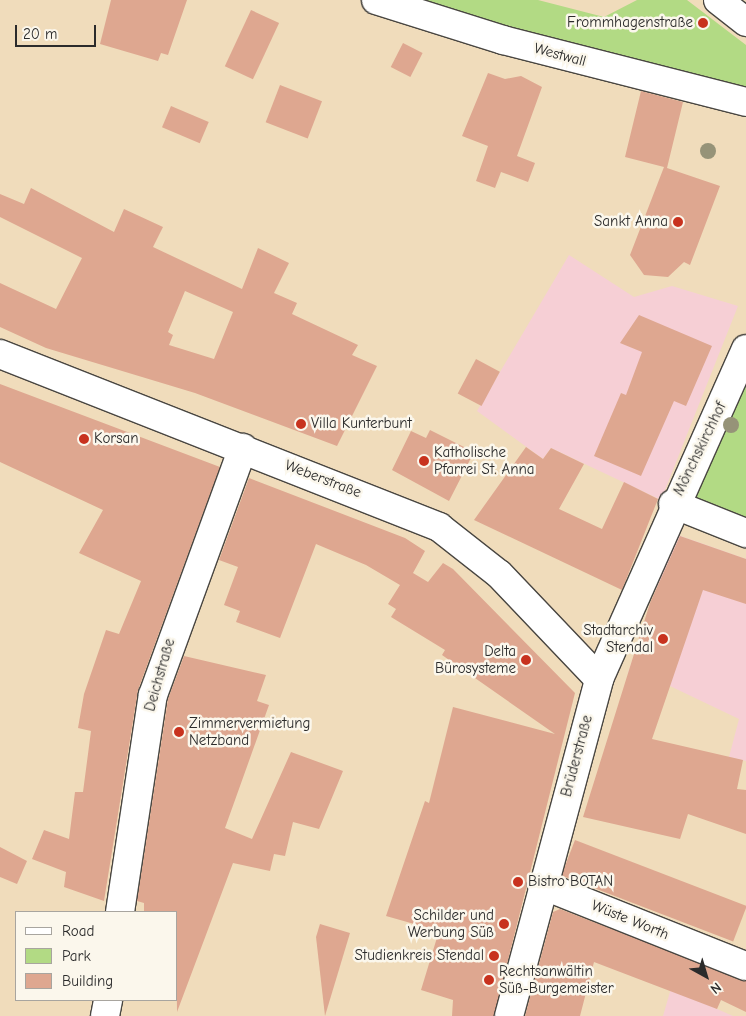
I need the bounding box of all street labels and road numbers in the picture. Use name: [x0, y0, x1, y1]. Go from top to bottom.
street label: Westwall: [532, 39, 588, 71]
street label: Mönchskirchhof: [670, 399, 730, 499]
street label: Weberstraße: [282, 456, 364, 502]
street label: Deichstraße: [141, 636, 179, 714]
street label: Brüderstraße: [557, 713, 597, 799]
street label: Wüste Worth: [589, 896, 671, 944]

